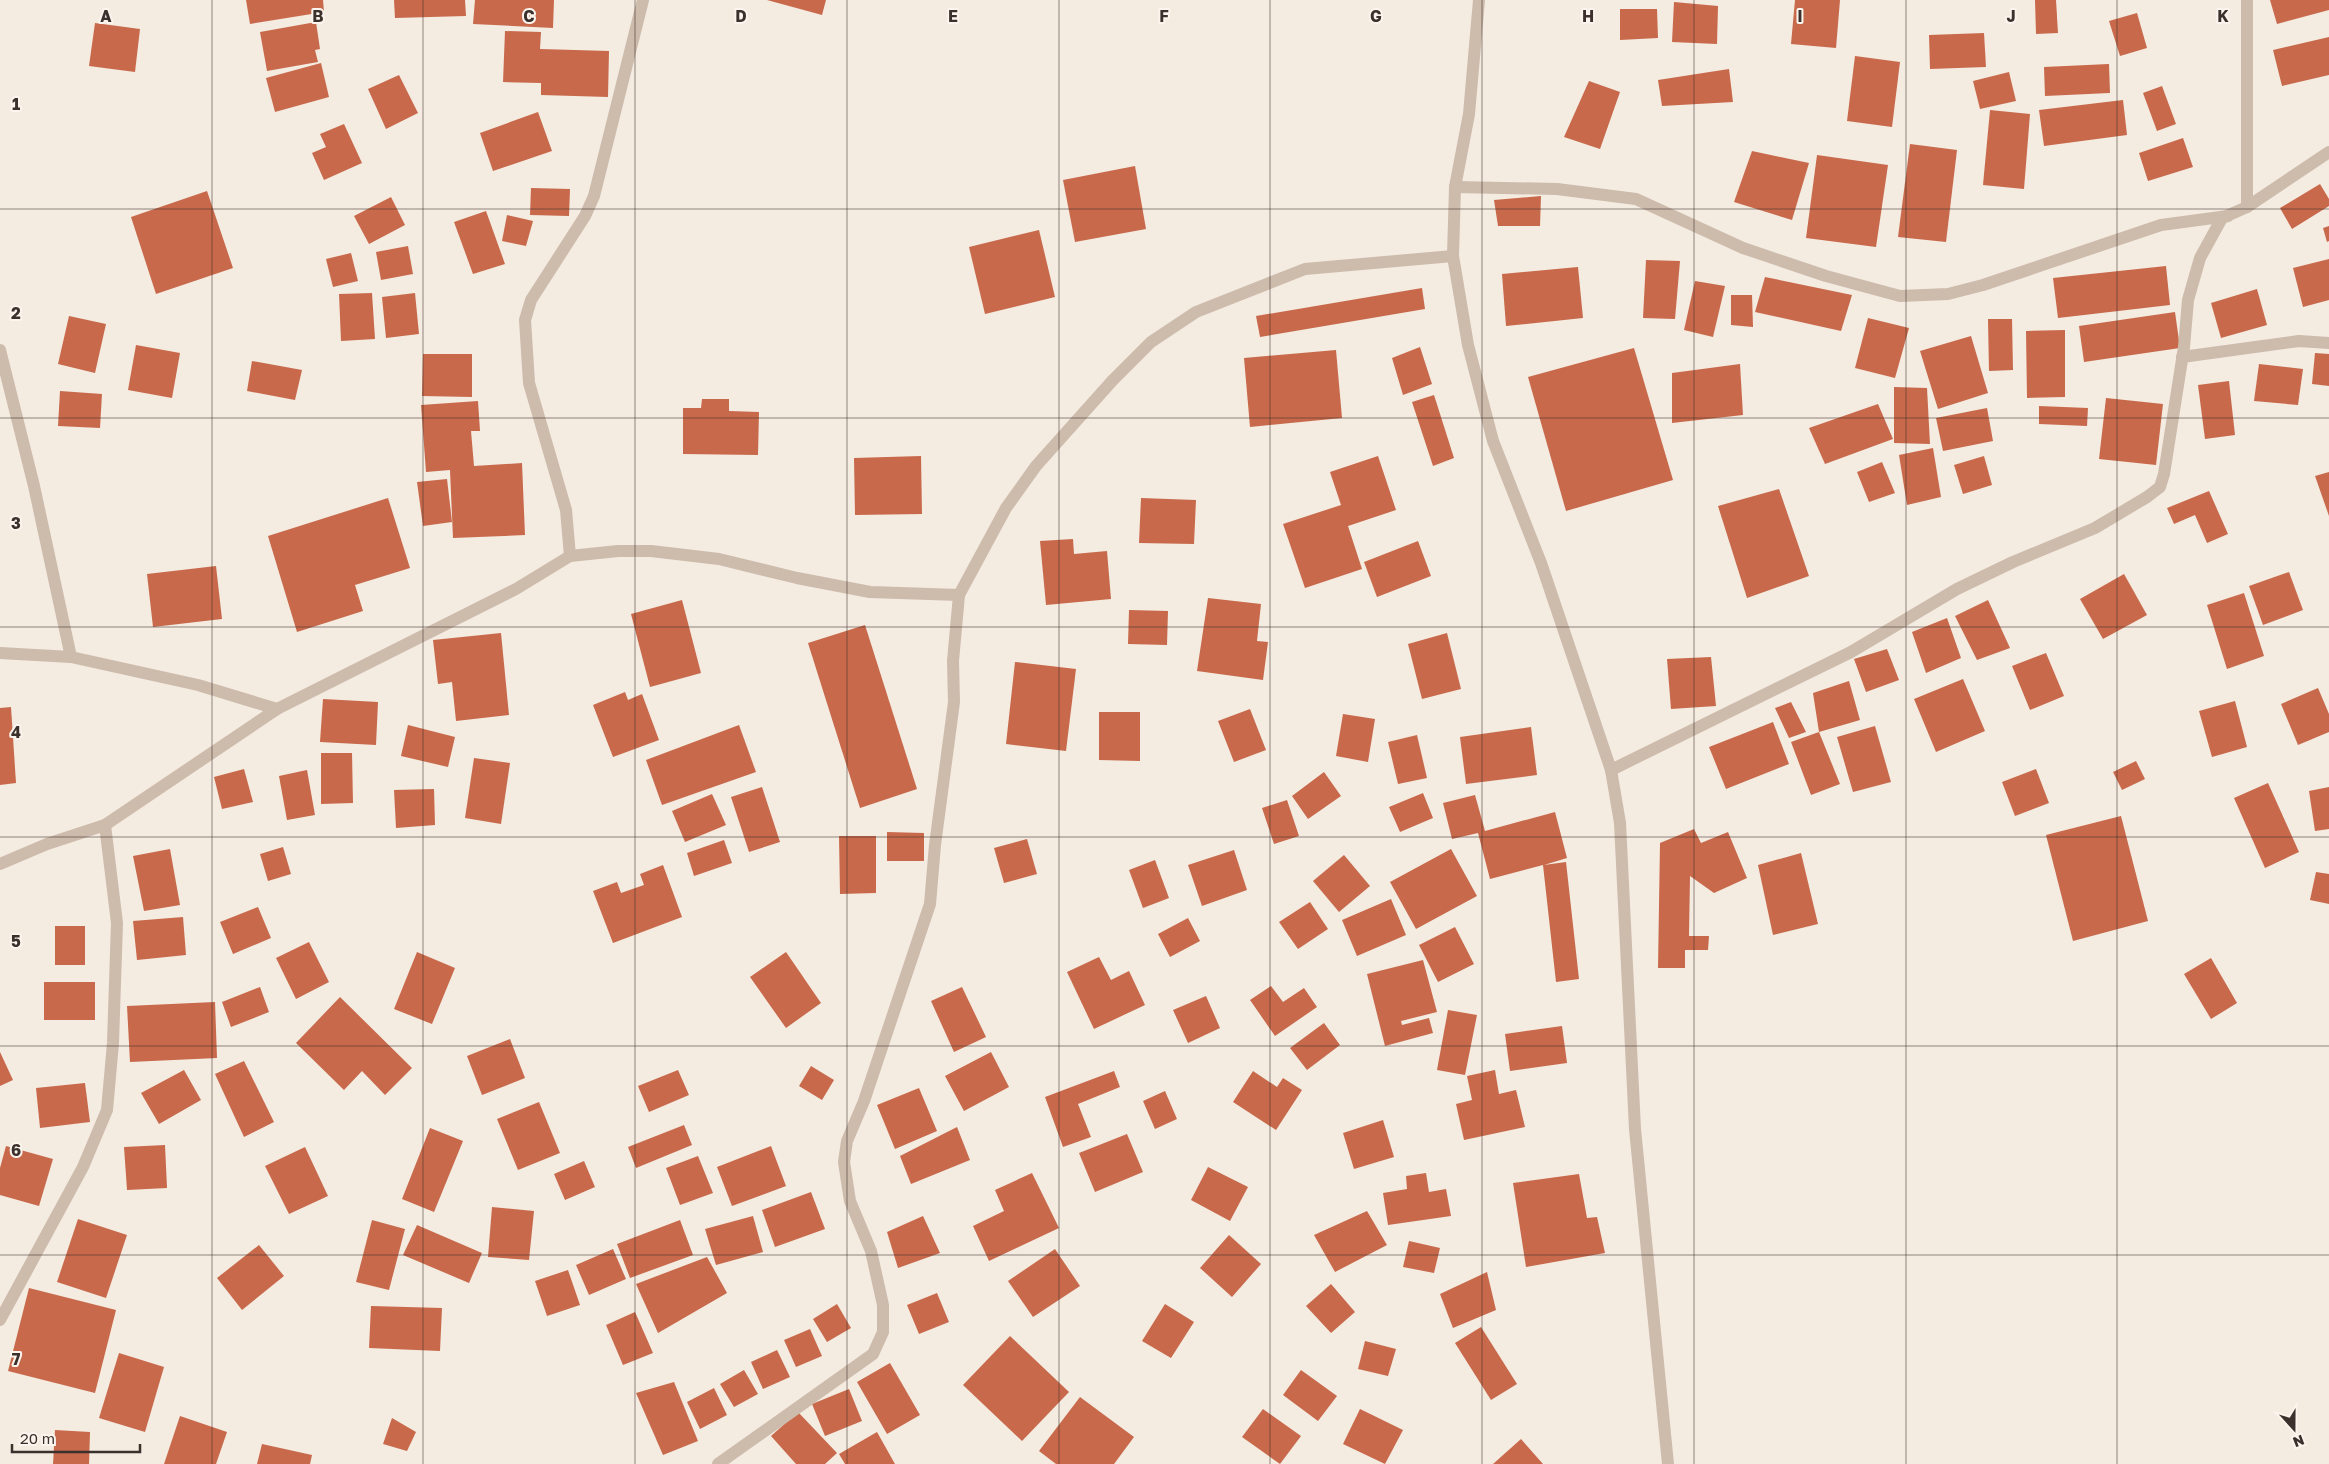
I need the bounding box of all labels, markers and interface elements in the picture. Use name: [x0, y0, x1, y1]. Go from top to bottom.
text: A: [100, 6, 112, 26]
text: B: [312, 6, 324, 26]
text: C: [523, 6, 535, 26]
text: D: [735, 6, 747, 26]
text: E: [948, 6, 958, 26]
text: F: [1159, 6, 1169, 26]
text: G: [1370, 6, 1382, 26]
text: H: [1582, 6, 1594, 26]
text: I: [1797, 6, 1803, 26]
text: J: [2006, 6, 2016, 26]
text: K: [2217, 6, 2229, 26]
text: 1: [12, 94, 20, 114]
text: 2: [11, 303, 21, 323]
text: 3: [11, 513, 21, 533]
text: 4: [11, 722, 21, 742]
text: 5: [11, 931, 21, 951]
text: 6: [11, 1140, 21, 1160]
text: 7: [12, 1349, 21, 1369]
north arrow: [2269, 1404, 2319, 1454]
scale bar: [12, 1422, 140, 1454]
text: 20 m: [20, 1429, 55, 1447]
text: N: [2291, 1432, 2307, 1451]

